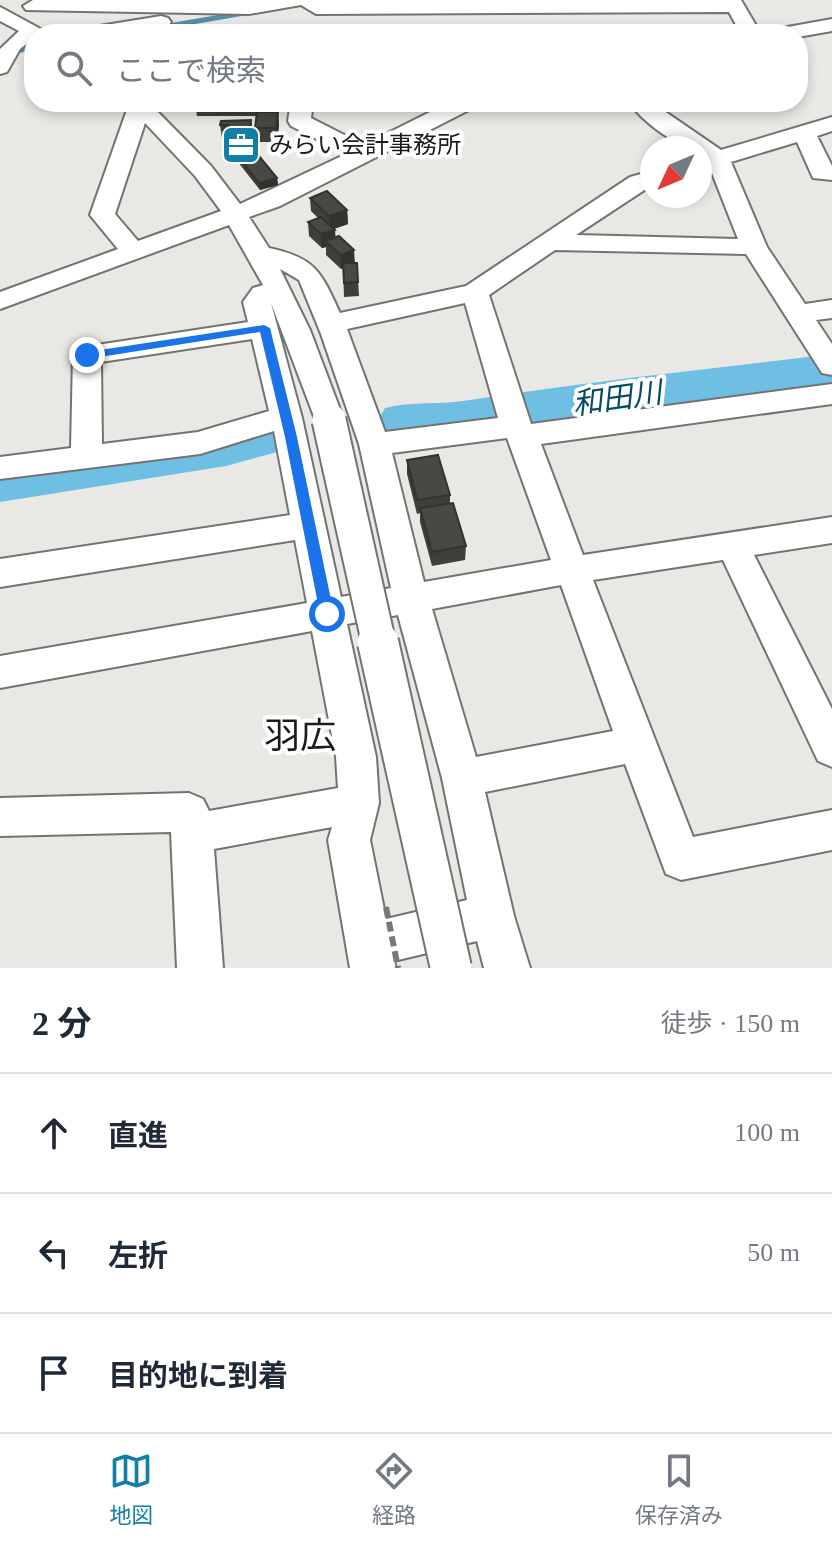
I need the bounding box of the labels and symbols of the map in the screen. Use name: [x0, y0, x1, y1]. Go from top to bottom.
office icon: みらい会計事務所: [220, 124, 262, 166]
place label: みらい会計事務所: [269, 132, 461, 158]
north arrow: [640, 136, 712, 208]
route end: [69, 337, 105, 373]
water label: 和田川: [570, 375, 667, 421]
route start: [309, 596, 345, 632]
district label: 羽広: [264, 716, 336, 756]

